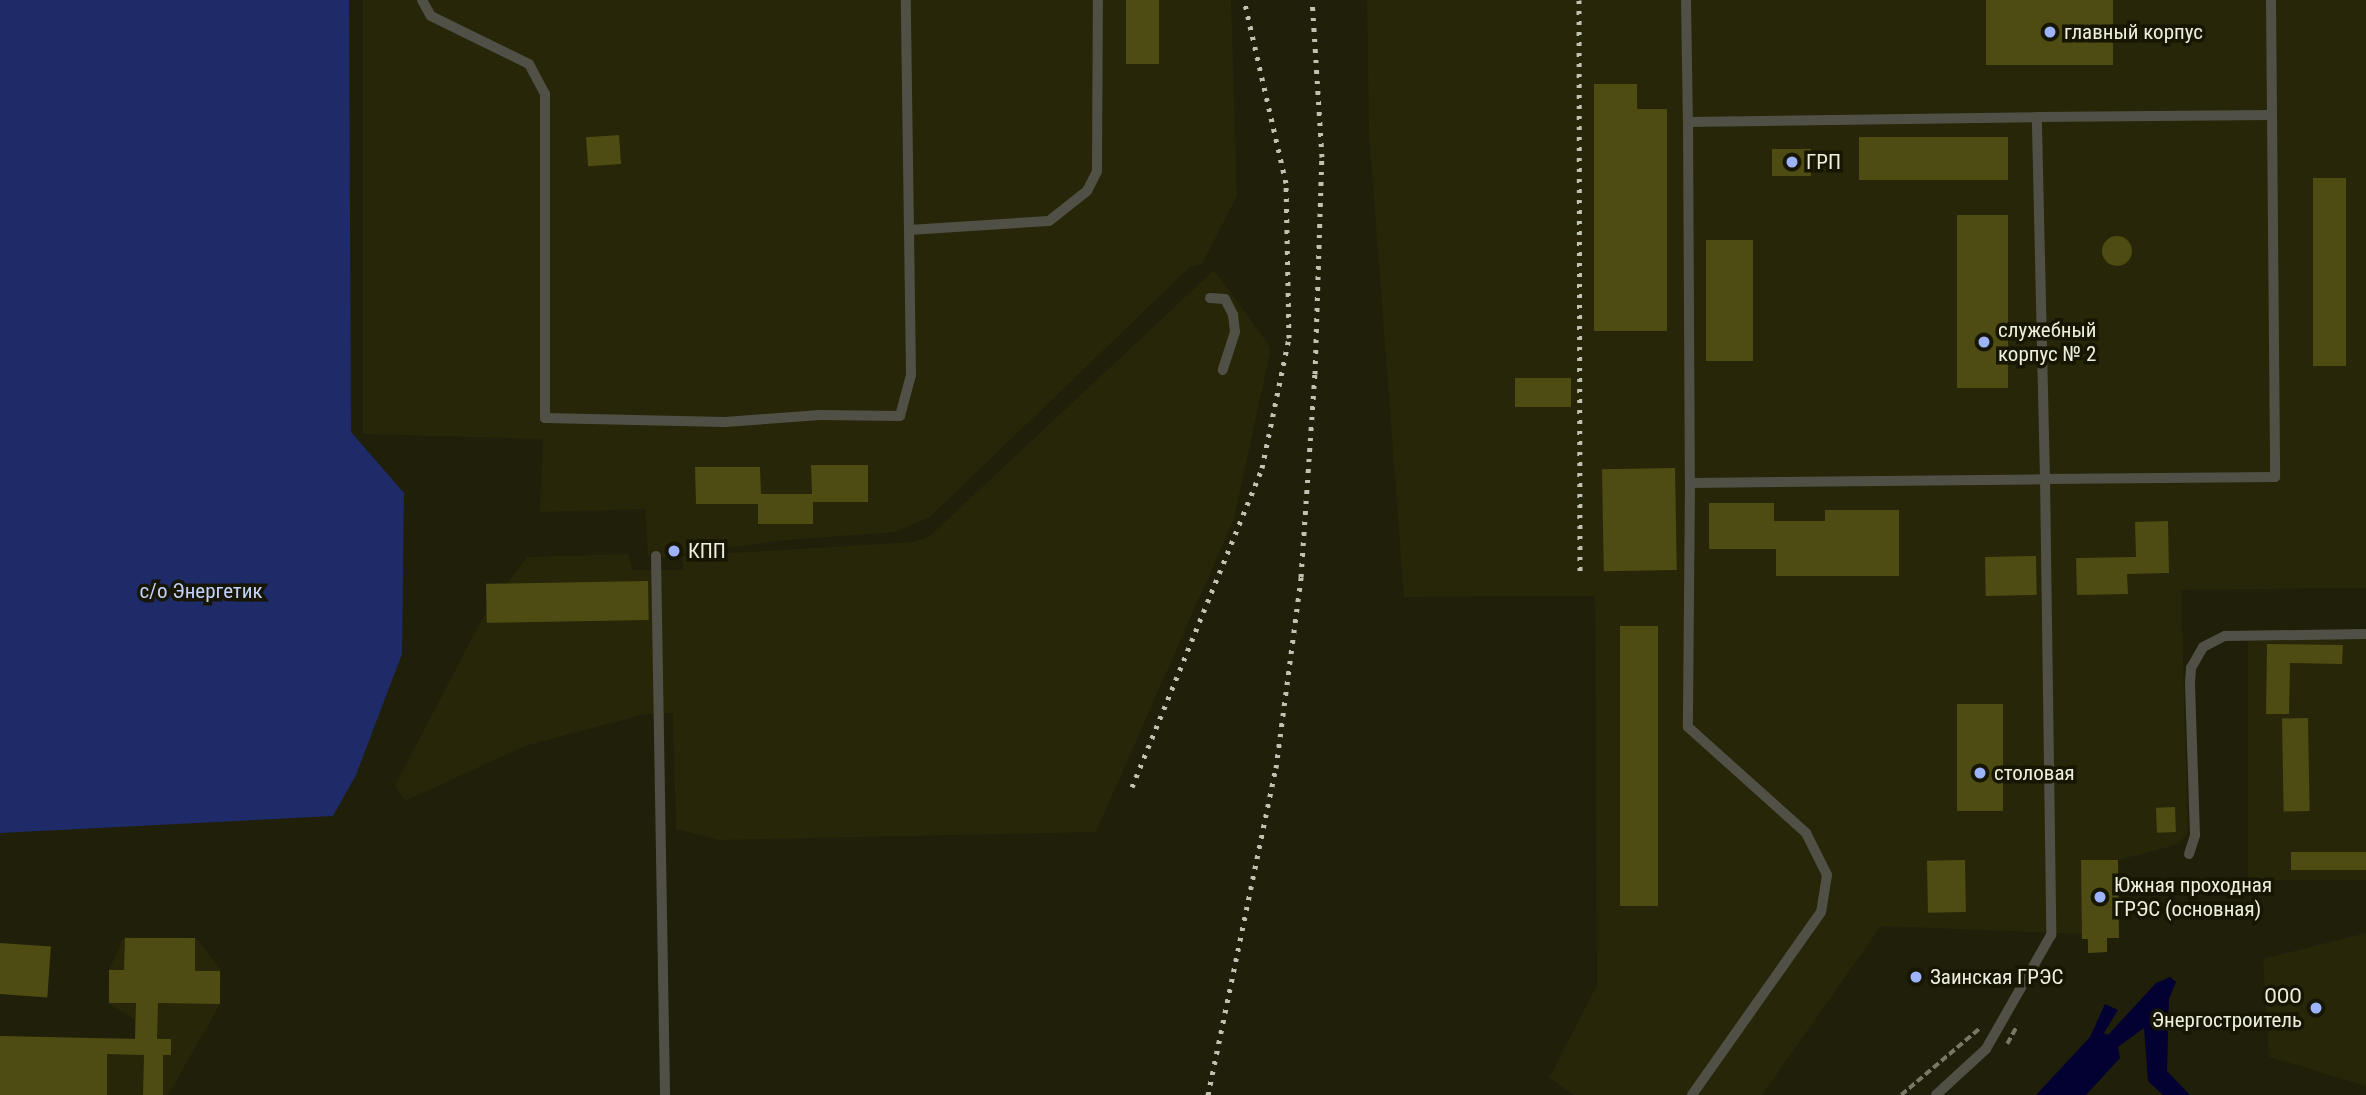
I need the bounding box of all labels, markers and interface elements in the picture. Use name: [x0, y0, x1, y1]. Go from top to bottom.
place label: главный корпус: [2064, 19, 2203, 45]
marker: главный корпус: [2042, 24, 2058, 40]
place label: ГРП: [1806, 149, 1841, 175]
marker: ГРП: [1784, 154, 1800, 170]
place label: служебный корпус № 2: [1998, 317, 2096, 367]
marker: служебный корпус № 2: [1976, 334, 1992, 350]
place label: КПП: [688, 538, 726, 564]
marker: КПП: [666, 543, 682, 559]
park label: с/о Энергетик: [139, 578, 263, 604]
place label: столовая: [1994, 760, 2075, 786]
marker: столовая: [1972, 765, 1988, 781]
place label: Южная проходная ГРЭС (основная): [2114, 872, 2272, 922]
marker: Южная проходная ГРЭС (основная): [2092, 889, 2108, 905]
place label: Заинская ГРЭС: [1930, 964, 2063, 990]
marker: Заинская ГРЭС: [1908, 969, 1924, 985]
place label: ООО Энергостроитель: [2152, 983, 2302, 1033]
marker: ООО Энергостроитель: [2308, 1000, 2324, 1016]

